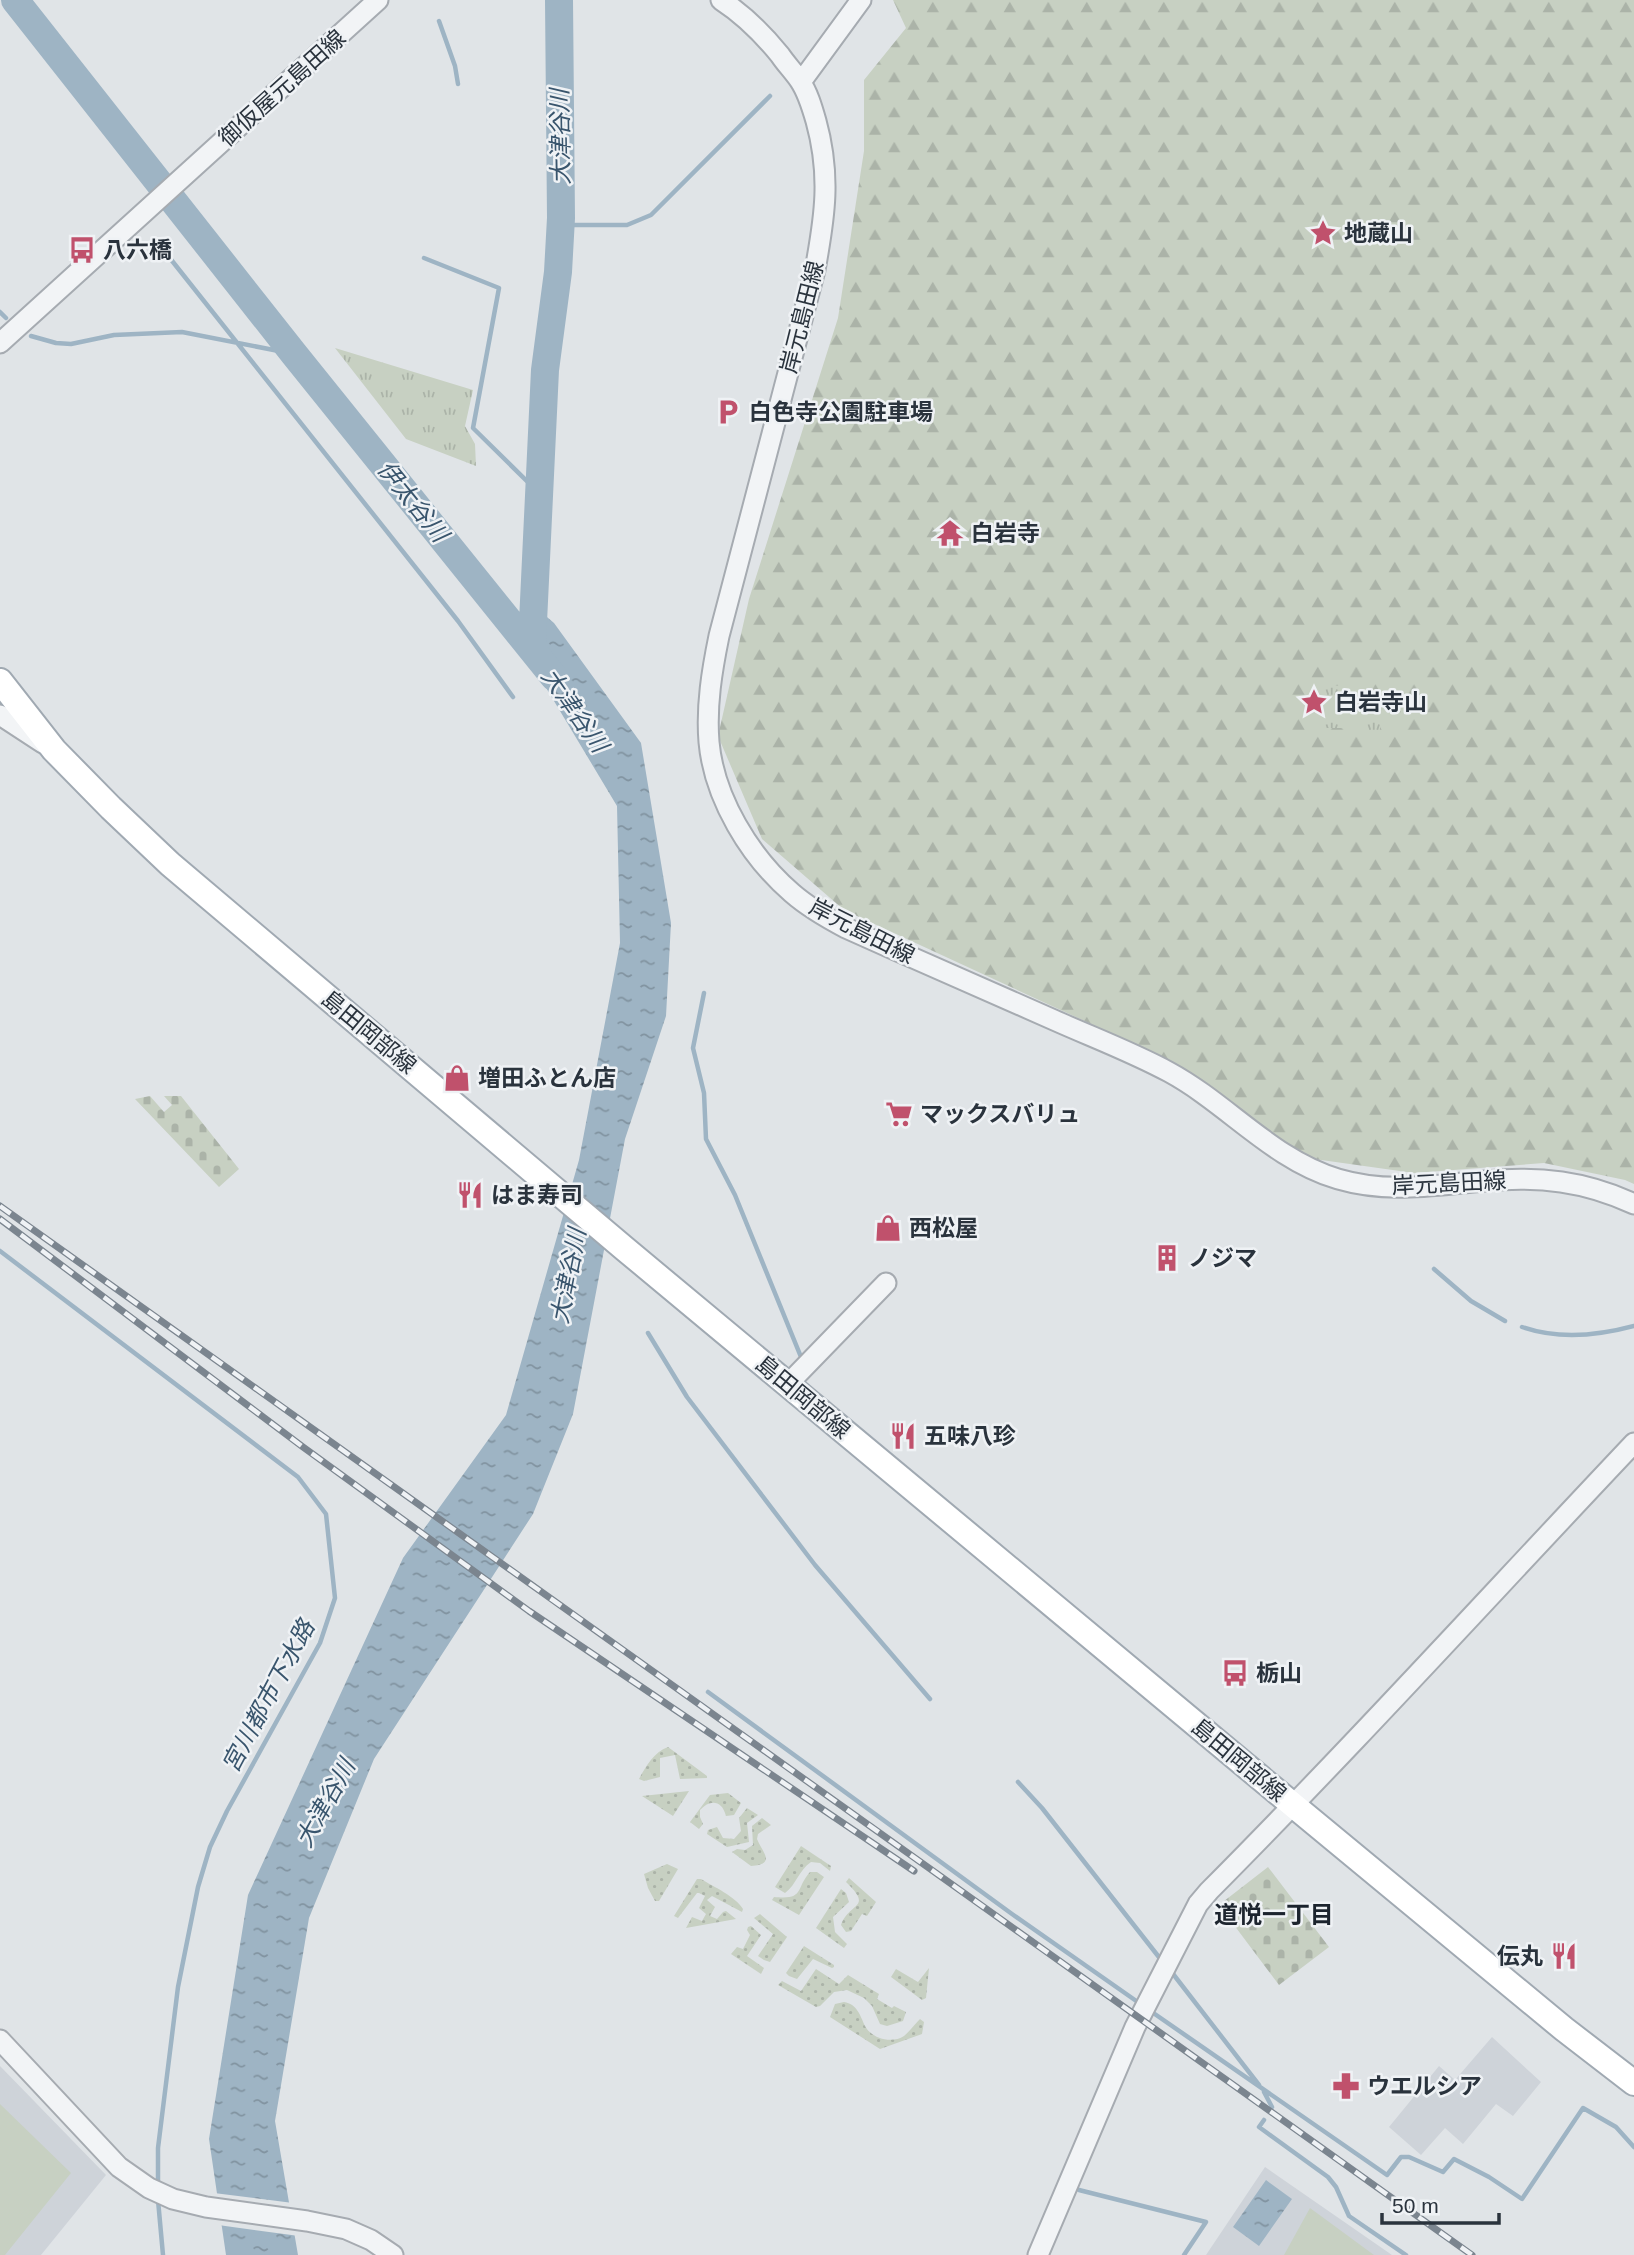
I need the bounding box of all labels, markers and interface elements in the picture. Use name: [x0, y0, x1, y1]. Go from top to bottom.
street label: 御仮屋元島田線: [213, 24, 351, 152]
water label: 大津谷川: [546, 86, 574, 185]
place icon: 地蔵山: [1308, 218, 1338, 248]
place label: 地蔵山: [1344, 220, 1413, 246]
bus stop icon: 八六橋: [67, 235, 97, 265]
place label: 八六橋: [103, 237, 172, 263]
street label: 岸元島田線: [775, 258, 829, 376]
parking icon: 白色寺公園駐車場: [713, 397, 743, 427]
place label: 白色寺公園駐車場: [749, 399, 933, 425]
water label: 伊太谷川: [372, 455, 456, 549]
temple icon: 白岩寺: [935, 518, 965, 548]
place label: 白岩寺: [971, 520, 1040, 546]
water label: 大津谷川: [536, 663, 615, 760]
place icon: 白岩寺山: [1299, 687, 1329, 717]
place label: 白岩寺山: [1335, 689, 1427, 715]
street label: 岸元島田線: [805, 893, 919, 969]
street label: 島田岡部線: [317, 985, 421, 1079]
shop icon: 増田ふとん店: [442, 1063, 472, 1093]
place label: 増田ふとん店: [478, 1065, 616, 1091]
supermarket icon: マックスバリュ: [884, 1099, 914, 1129]
place label: マックスバリュ: [920, 1101, 1080, 1127]
street label: 岸元島田線: [1391, 1167, 1507, 1199]
restaurant icon: はま寿司: [455, 1180, 485, 1210]
place label: はま寿司: [491, 1182, 583, 1208]
shop icon: 西松屋: [873, 1213, 903, 1243]
place label: 西松屋: [909, 1215, 978, 1241]
water label: 大津谷川: [546, 1223, 591, 1326]
building icon: ノジマ: [1152, 1243, 1182, 1273]
place label: ノジマ: [1188, 1245, 1257, 1271]
street label: 島田岡部線: [751, 1350, 855, 1444]
restaurant icon: 五味八珍: [888, 1421, 918, 1451]
place label: 五味八珍: [924, 1423, 1016, 1449]
water label: 宮川都市下水路: [217, 1614, 320, 1777]
bus stop icon: 栃山: [1220, 1658, 1250, 1688]
place label: 栃山: [1256, 1660, 1302, 1686]
street label: 島田岡部線: [1187, 1713, 1291, 1807]
water label: 大津谷川: [290, 1752, 362, 1852]
district label: 道悦一丁目: [1214, 1901, 1334, 1928]
restaurant icon: 伝丸: [1549, 1941, 1579, 1971]
place label: 伝丸: [1497, 1943, 1543, 1969]
pharmacy icon: ウエルシア: [1331, 2071, 1361, 2101]
place label: ウエルシア: [1367, 2073, 1482, 2099]
scale bar: [1382, 2182, 1499, 2226]
text: 50 m: [1392, 2194, 1439, 2217]

